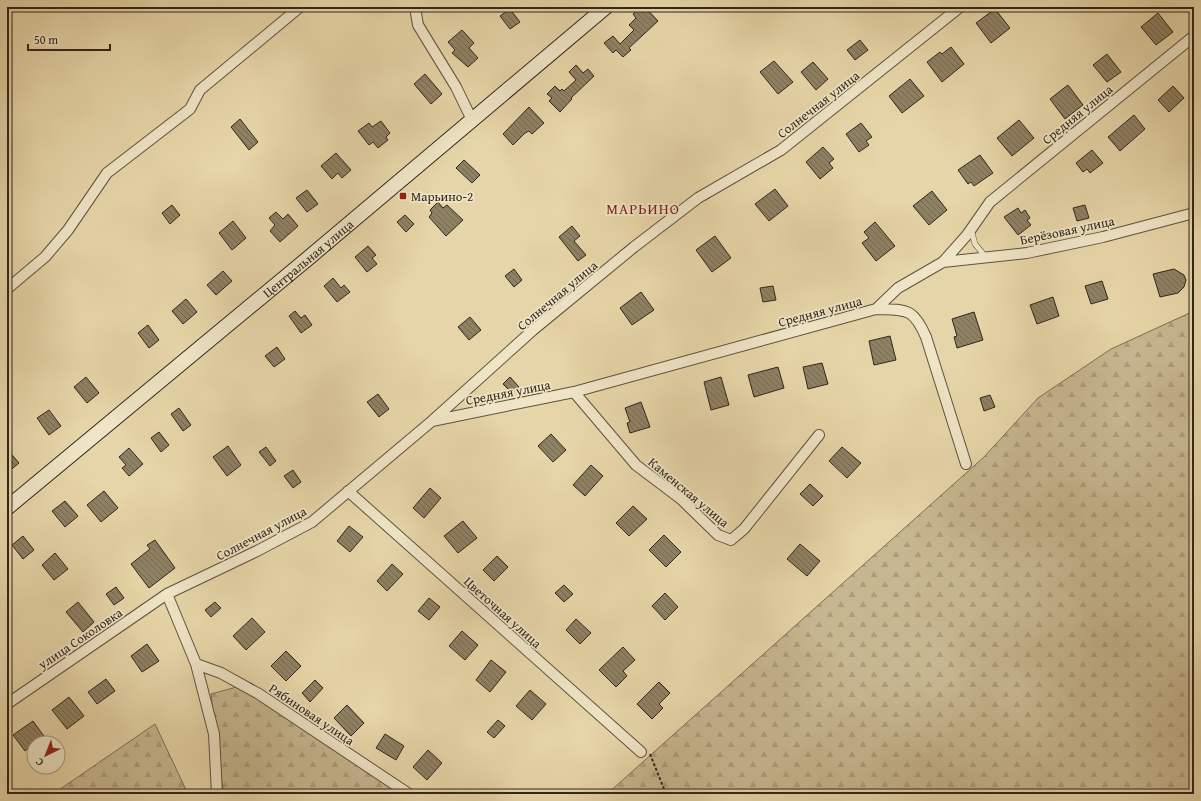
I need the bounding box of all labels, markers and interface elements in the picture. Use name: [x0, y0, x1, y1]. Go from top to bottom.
scale bar: [28, 26, 110, 52]
text: 50 m: [34, 31, 58, 48]
street label: Солнечная улица: [773, 66, 864, 143]
street label: Средняя улица: [1038, 79, 1117, 149]
place label: Марьино-2: [411, 187, 473, 206]
marker: Марьино-2: [398, 191, 408, 201]
district label: МАРЬИНО: [606, 198, 680, 219]
street label: Берёзовая улица: [1018, 211, 1117, 250]
street label: Центральная улица: [259, 215, 358, 302]
street label: Солнечная улица: [513, 256, 602, 335]
street label: Средняя улица: [776, 291, 865, 332]
street label: Средняя улица: [464, 375, 553, 410]
street label: Каменская улица: [644, 453, 734, 532]
street label: Солнечная улица: [213, 501, 310, 565]
street label: Цветочная улица: [460, 572, 546, 653]
street label: улица Соколовка: [33, 603, 127, 674]
street label: Рябиновая улица: [265, 679, 359, 750]
north arrow: [26, 735, 66, 775]
text: С: [31, 754, 47, 770]

